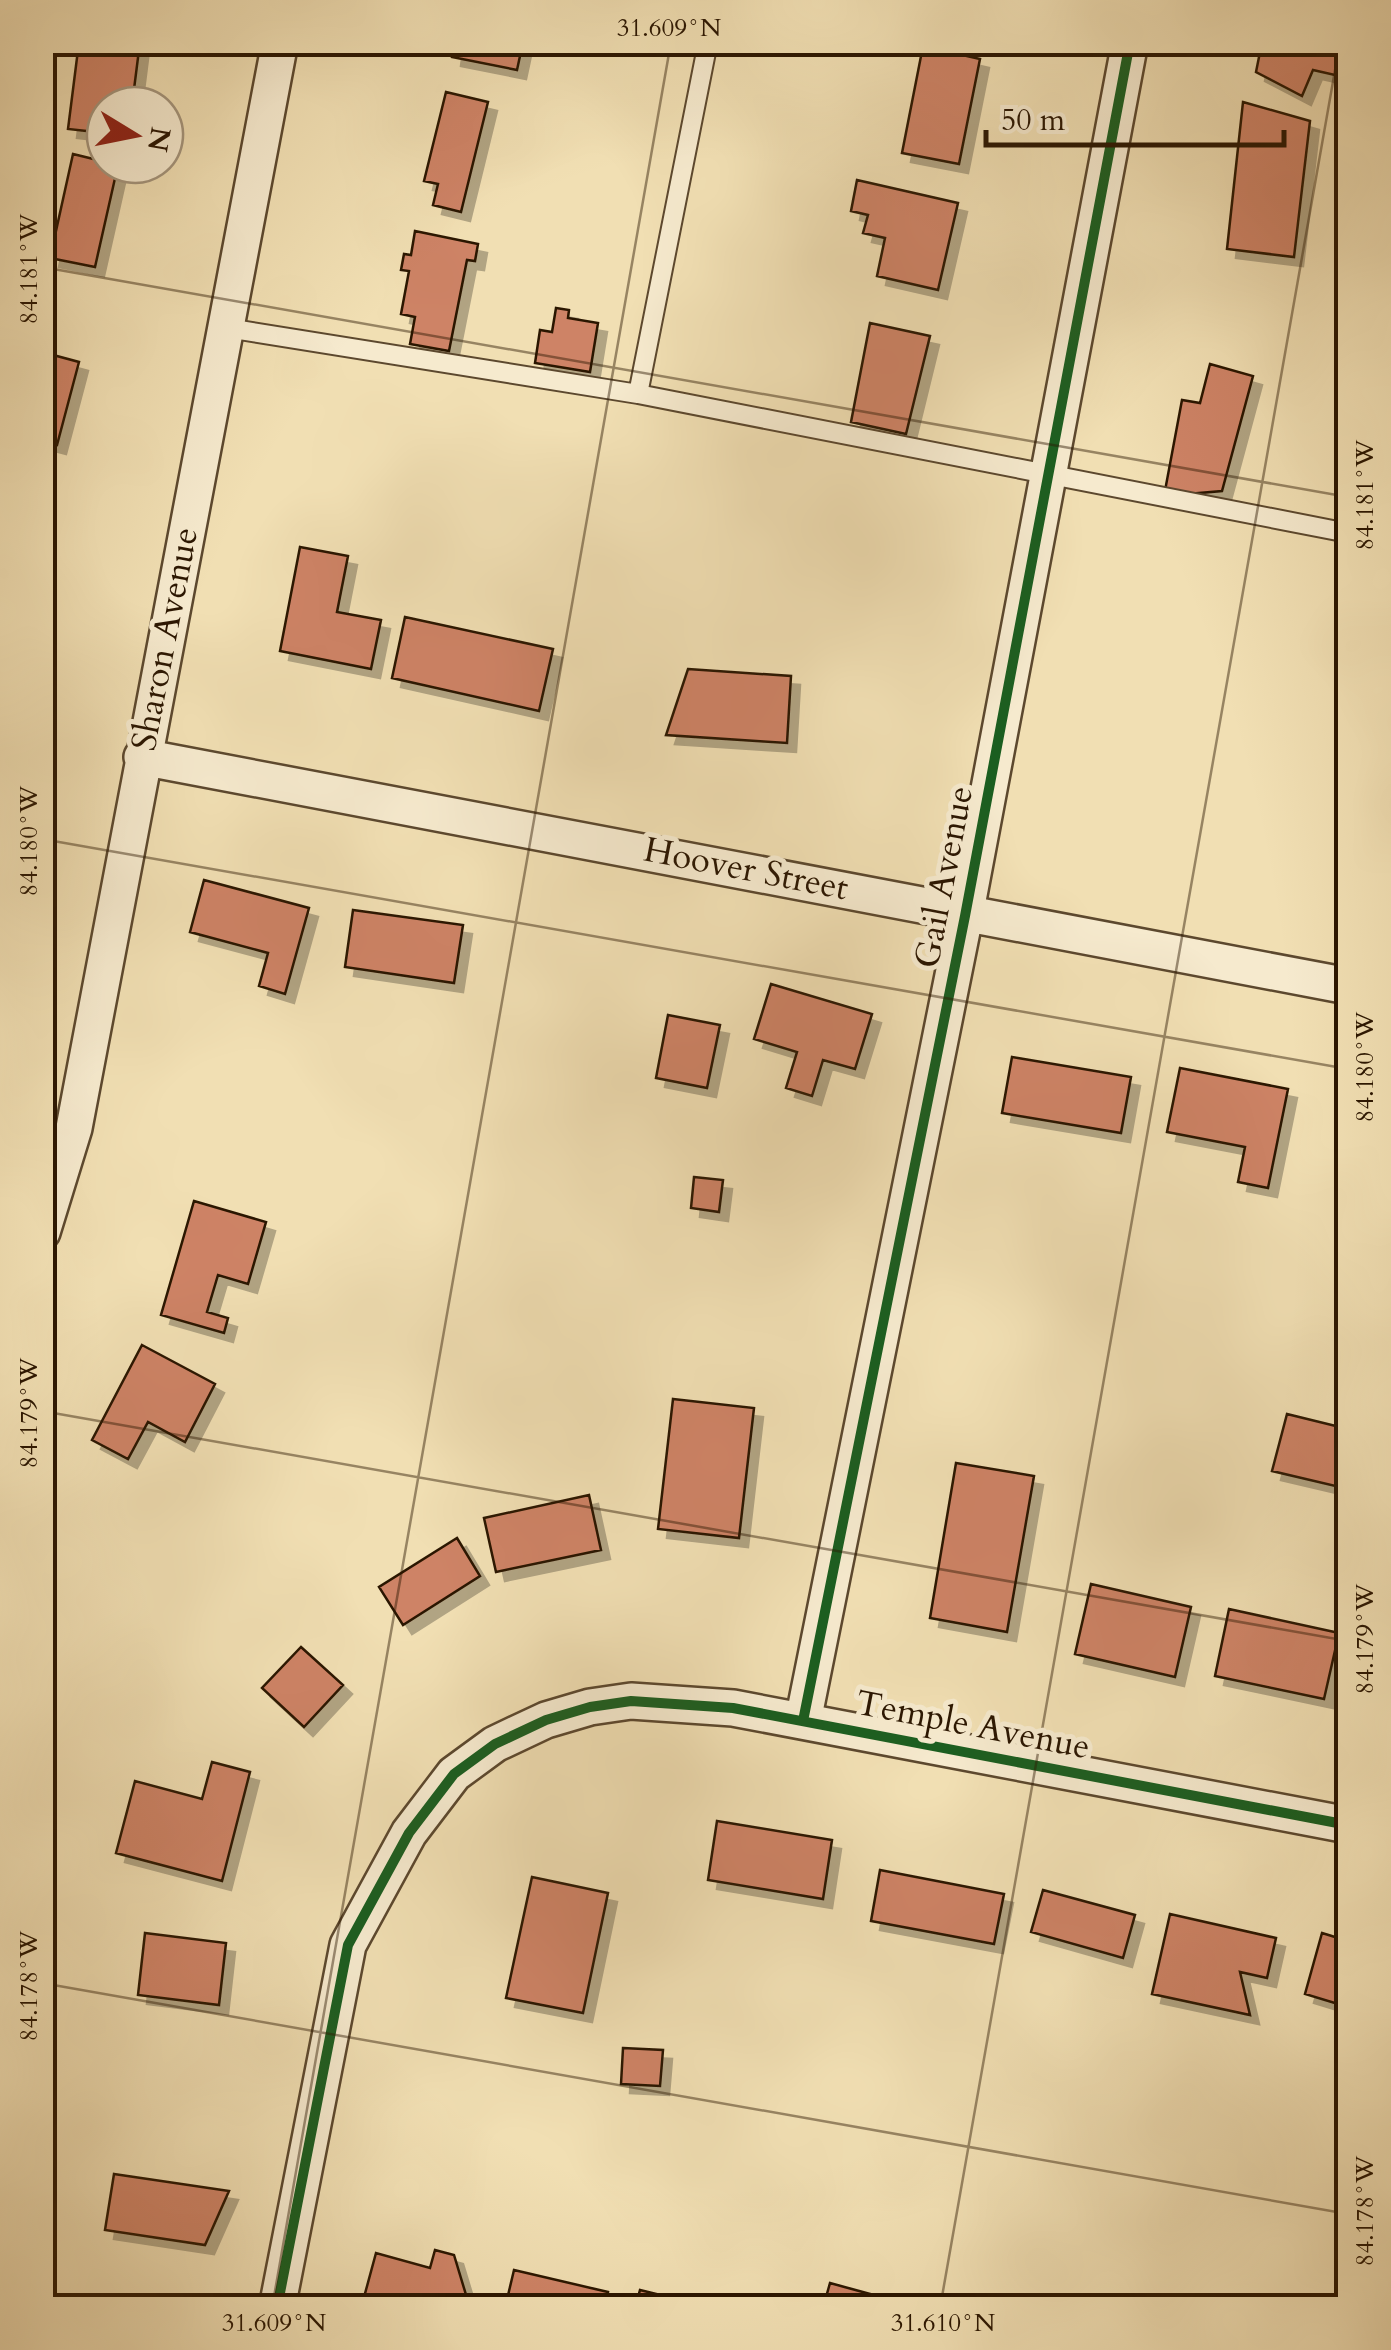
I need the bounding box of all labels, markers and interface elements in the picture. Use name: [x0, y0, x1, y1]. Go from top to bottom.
text: 31.609°N: [617, 11, 721, 45]
north arrow: [85, 85, 185, 185]
scale bar: [986, 85, 1284, 147]
text: 50 m: [1001, 100, 1066, 141]
text: N: [138, 124, 179, 154]
text: 84.181°W: [12, 213, 46, 324]
text: 84.181°W: [1348, 439, 1382, 550]
street label: Sharon Avenue: [120, 523, 210, 755]
street label: Gail Avenue: [903, 782, 985, 972]
text: 84.180°W: [12, 785, 46, 896]
street label: Hoover Street: [640, 826, 852, 912]
text: 84.180°W: [1348, 1011, 1382, 1122]
text: 84.179°W: [12, 1357, 46, 1468]
text: 84.179°W: [1348, 1583, 1382, 1694]
street label: Temple Avenue: [852, 1679, 1094, 1771]
text: 84.178°W: [12, 1930, 46, 2041]
text: 84.178°W: [1348, 2155, 1382, 2266]
text: 31.609°N: [222, 2306, 326, 2340]
text: 31.610°N: [891, 2306, 995, 2340]

